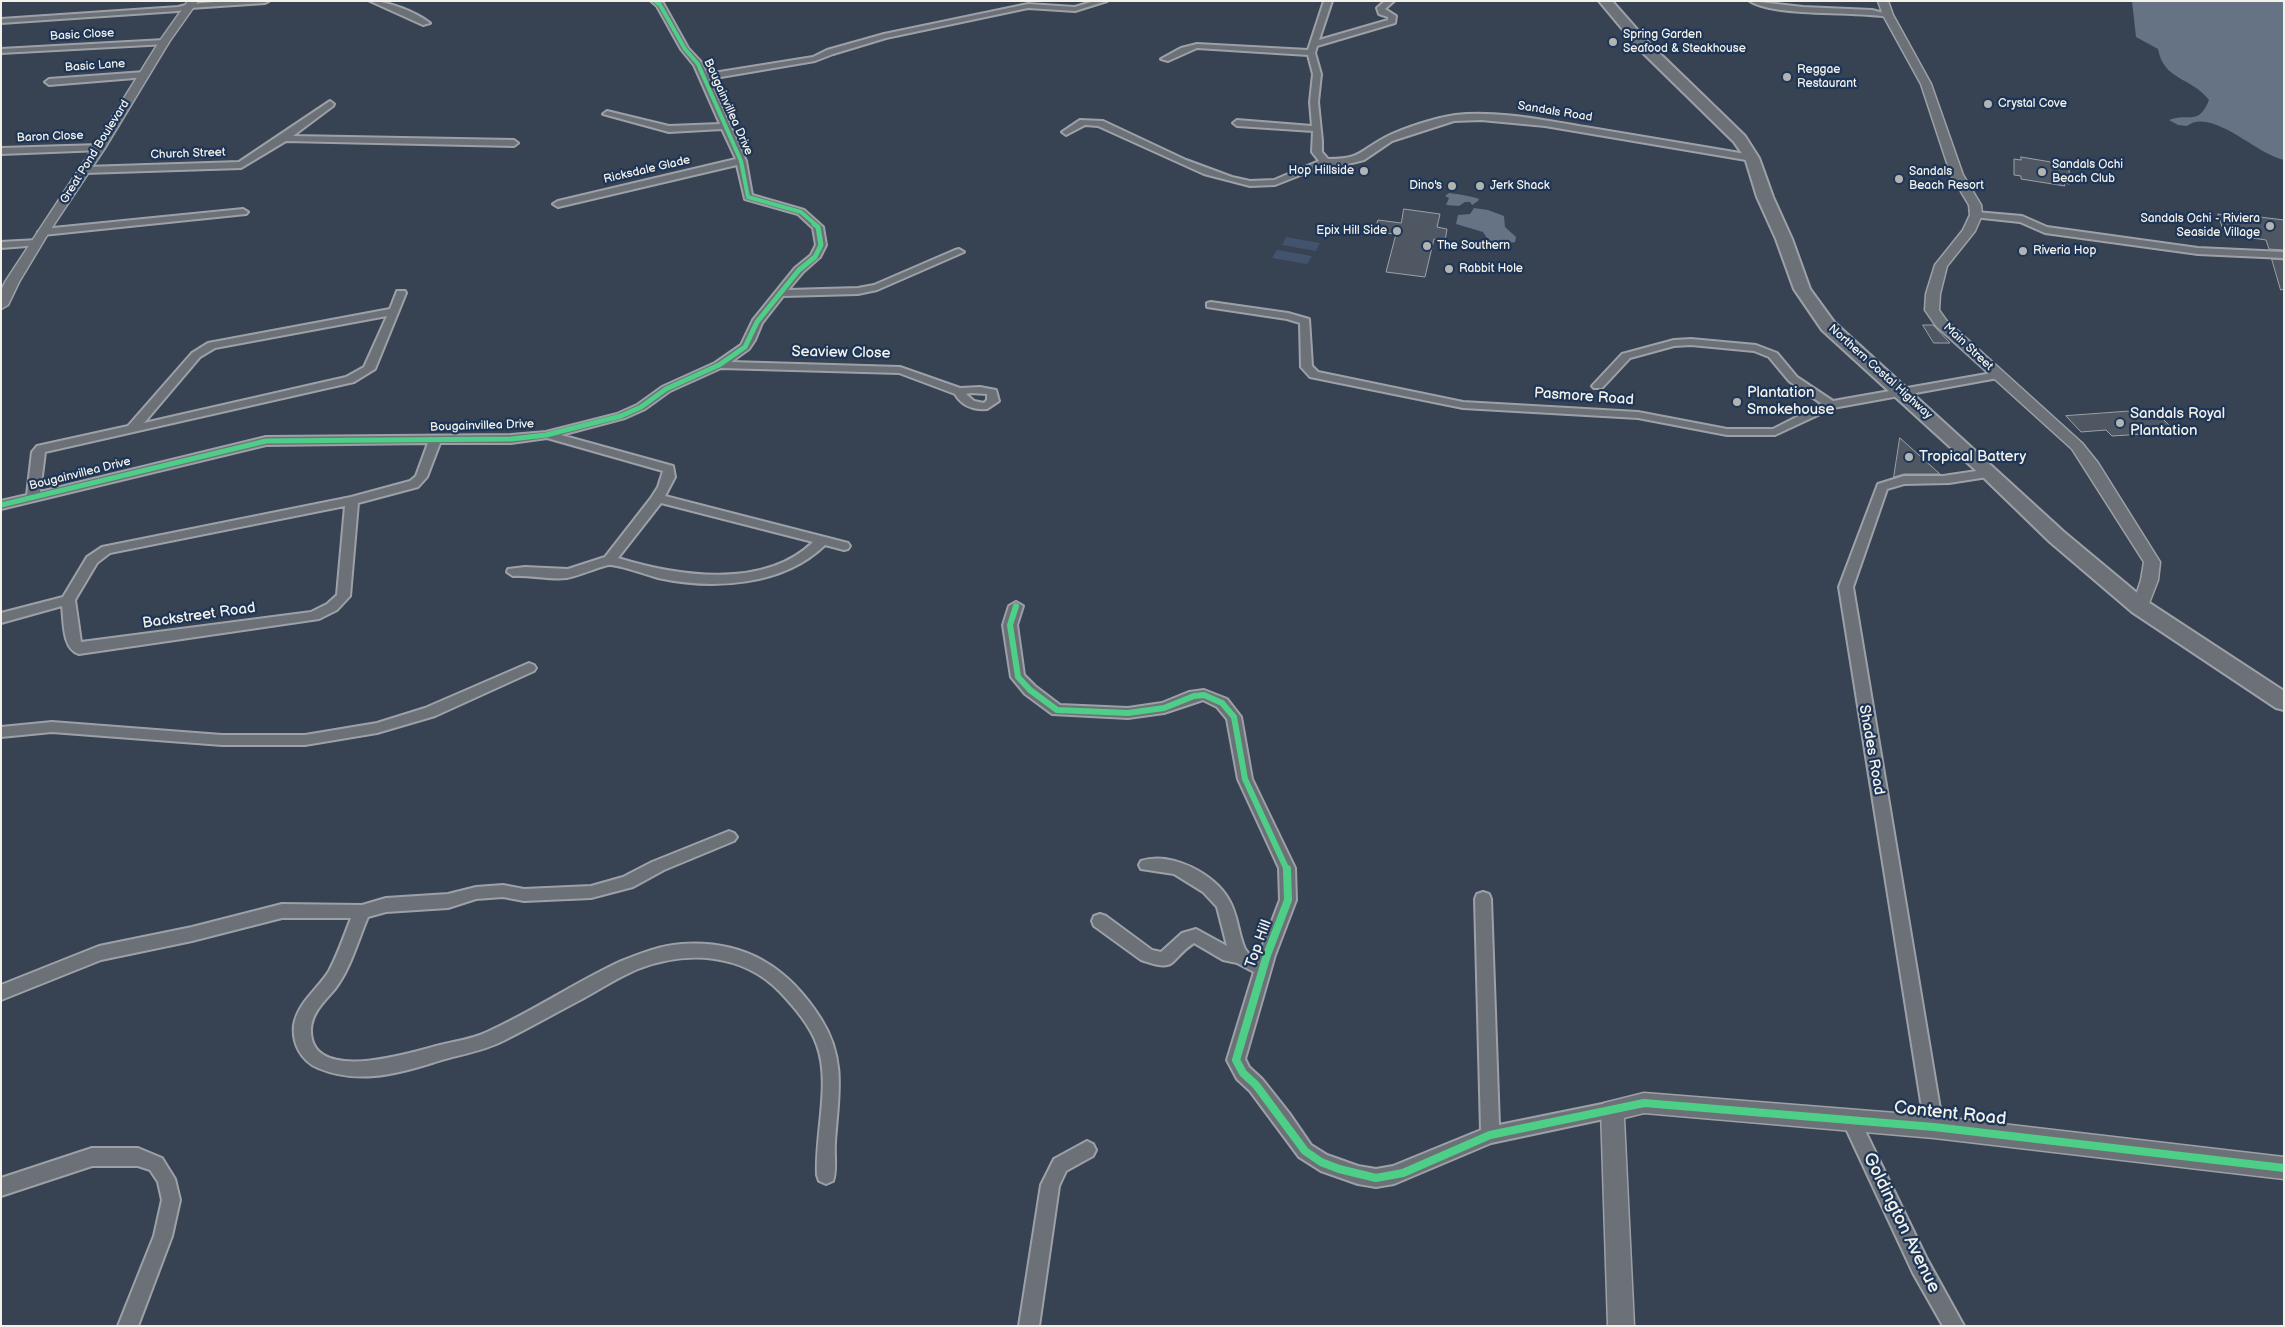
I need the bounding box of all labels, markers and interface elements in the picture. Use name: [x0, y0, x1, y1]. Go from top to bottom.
street label: Basic Close: [49, 26, 115, 44]
place label: Spring Garden Seafood & Steakhouse: [1623, 28, 1746, 56]
marker: Spring Garden Seafood & Steakhouse: [1607, 36, 1619, 48]
street label: Basic Lane: [64, 57, 126, 75]
street label: Bougainvillea Drive: [700, 57, 756, 157]
place label: Reggae Restaurant: [1797, 63, 1857, 91]
marker: Reggae Restaurant: [1781, 71, 1793, 83]
place label: Crystal Cove: [1998, 97, 2067, 111]
street label: Great Pond Boulevard: [57, 98, 133, 206]
marker: Crystal Cove: [1982, 98, 1994, 110]
street label: Sandals Road: [1517, 99, 1593, 125]
street label: Baron Close: [16, 129, 84, 145]
street label: Church Street: [150, 145, 226, 163]
street label: Ricksdale Glade: [602, 153, 692, 187]
place label: Sandals Ochi Beach Club: [2052, 158, 2123, 186]
place label: Hop Hillside: [1289, 164, 1354, 178]
marker: Hop Hillside: [1358, 165, 1370, 177]
place label: Sandals Beach Resort: [1909, 165, 1984, 193]
marker: Sandals Ochi Beach Club: [2036, 166, 2048, 178]
marker: Sandals Beach Resort: [1893, 173, 1905, 185]
place label: Dino's: [1409, 179, 1442, 193]
place label: Jerk Shack: [1490, 179, 1550, 193]
marker: Dino's: [1446, 180, 1458, 192]
marker: Jerk Shack: [1474, 180, 1486, 192]
place label: Sandals Ochi - Riviera Seaside Village: [2140, 212, 2260, 240]
marker: Sandals Ochi - Riviera Seaside Village: [2264, 220, 2276, 232]
place label: Epix Hill Side: [1316, 224, 1387, 238]
marker: Epix Hill Side: [1391, 225, 1403, 237]
place label: The Southern: [1437, 239, 1510, 253]
marker: The Southern: [1421, 240, 1433, 252]
place label: Riveria Hop: [2033, 244, 2096, 258]
marker: Riveria Hop: [2017, 245, 2029, 257]
place label: Rabbit Hole: [1459, 262, 1523, 276]
marker: Rabbit Hole: [1443, 263, 1455, 275]
street label: Main Street: [1940, 320, 1996, 374]
street label: Northern Costal Highway: [1825, 322, 1935, 422]
street label: Seaview Close: [791, 343, 891, 363]
place label: Plantation Smokehouse: [1747, 384, 1834, 419]
street label: Pasmore Road: [1533, 385, 1635, 409]
marker: Plantation Smokehouse: [1731, 396, 1743, 408]
place label: Sandals Royal Plantation: [2130, 405, 2225, 440]
street label: Bougainvillea Drive: [430, 417, 534, 435]
marker: Sandals Royal Plantation: [2114, 417, 2126, 429]
place label: Tropical Battery: [1919, 448, 2026, 466]
marker: Tropical Battery: [1903, 451, 1915, 463]
street label: Bougainvillea Drive: [28, 454, 132, 494]
street label: Backstreet Road: [141, 599, 257, 633]
street label: Shades Road: [1854, 704, 1888, 796]
street label: Top Hill: [1242, 917, 1276, 971]
street label: Content Road: [1893, 1097, 2007, 1131]
street label: Goldington Avenue: [1858, 1149, 1944, 1297]

